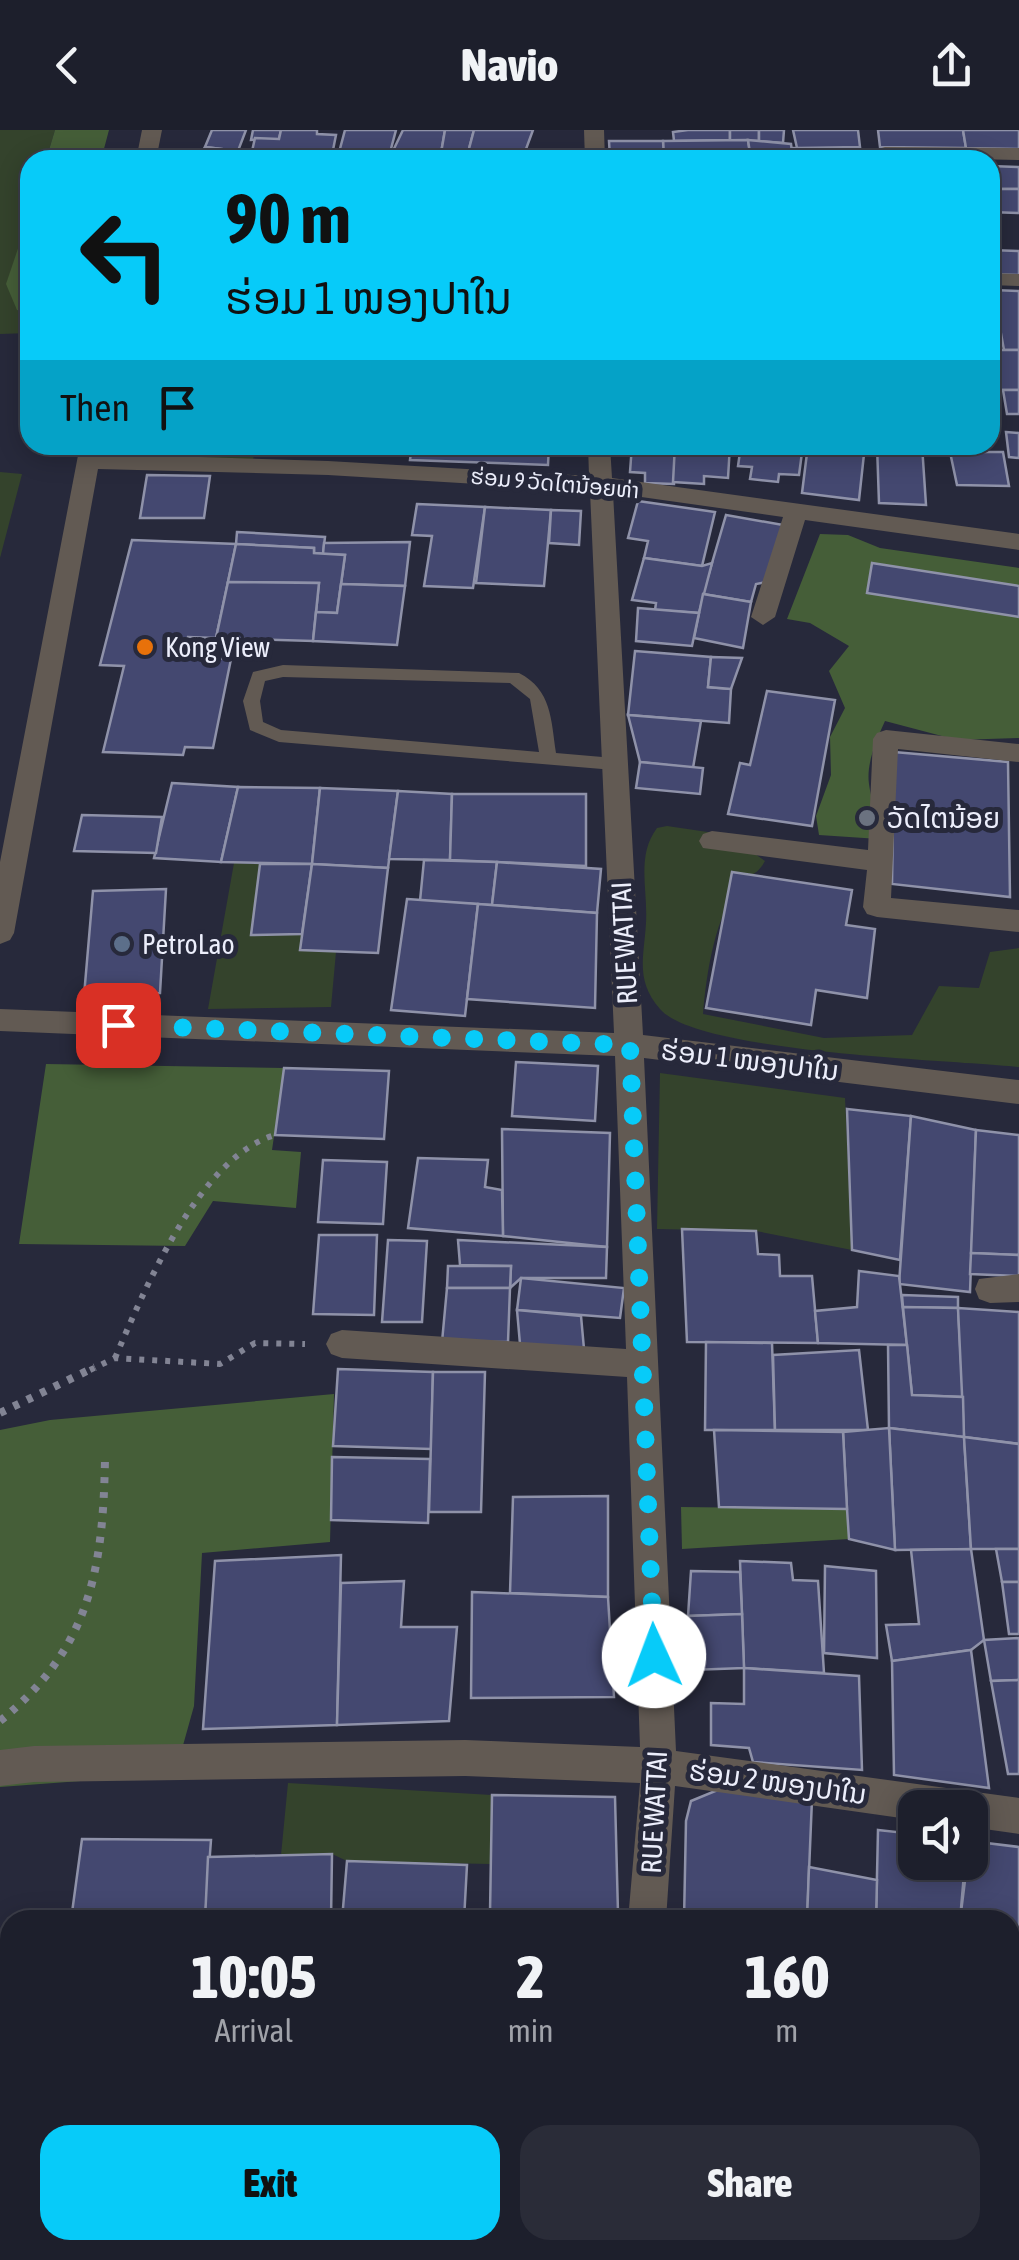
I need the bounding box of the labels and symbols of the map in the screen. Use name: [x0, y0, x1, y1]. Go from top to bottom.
street label: ຮ່ອມ 9 ວັດໄຕນ້ອຍທ່າ: [470, 463, 640, 503]
place label: Kong View: [165, 631, 270, 663]
marker: Kong View: [134, 636, 156, 658]
place label: ວັດໄຕນ້ອຍ: [887, 802, 1000, 834]
marker: ວັດໄຕນ້ອຍ: [856, 807, 878, 829]
street label: RUE WATTAI: [605, 881, 643, 1005]
place label: PetroLao: [142, 928, 235, 960]
marker: PetroLao: [111, 933, 133, 955]
pin: [76, 983, 161, 1068]
street label: ຮ່ອມ 1 ໜອງປາໃນ: [659, 1033, 841, 1087]
position arrow: [602, 1604, 706, 1708]
street label: RUE WATTAI: [635, 1750, 673, 1874]
street label: ຮ່ອມ 2 ໜອງປາໃນ: [687, 1754, 869, 1810]

